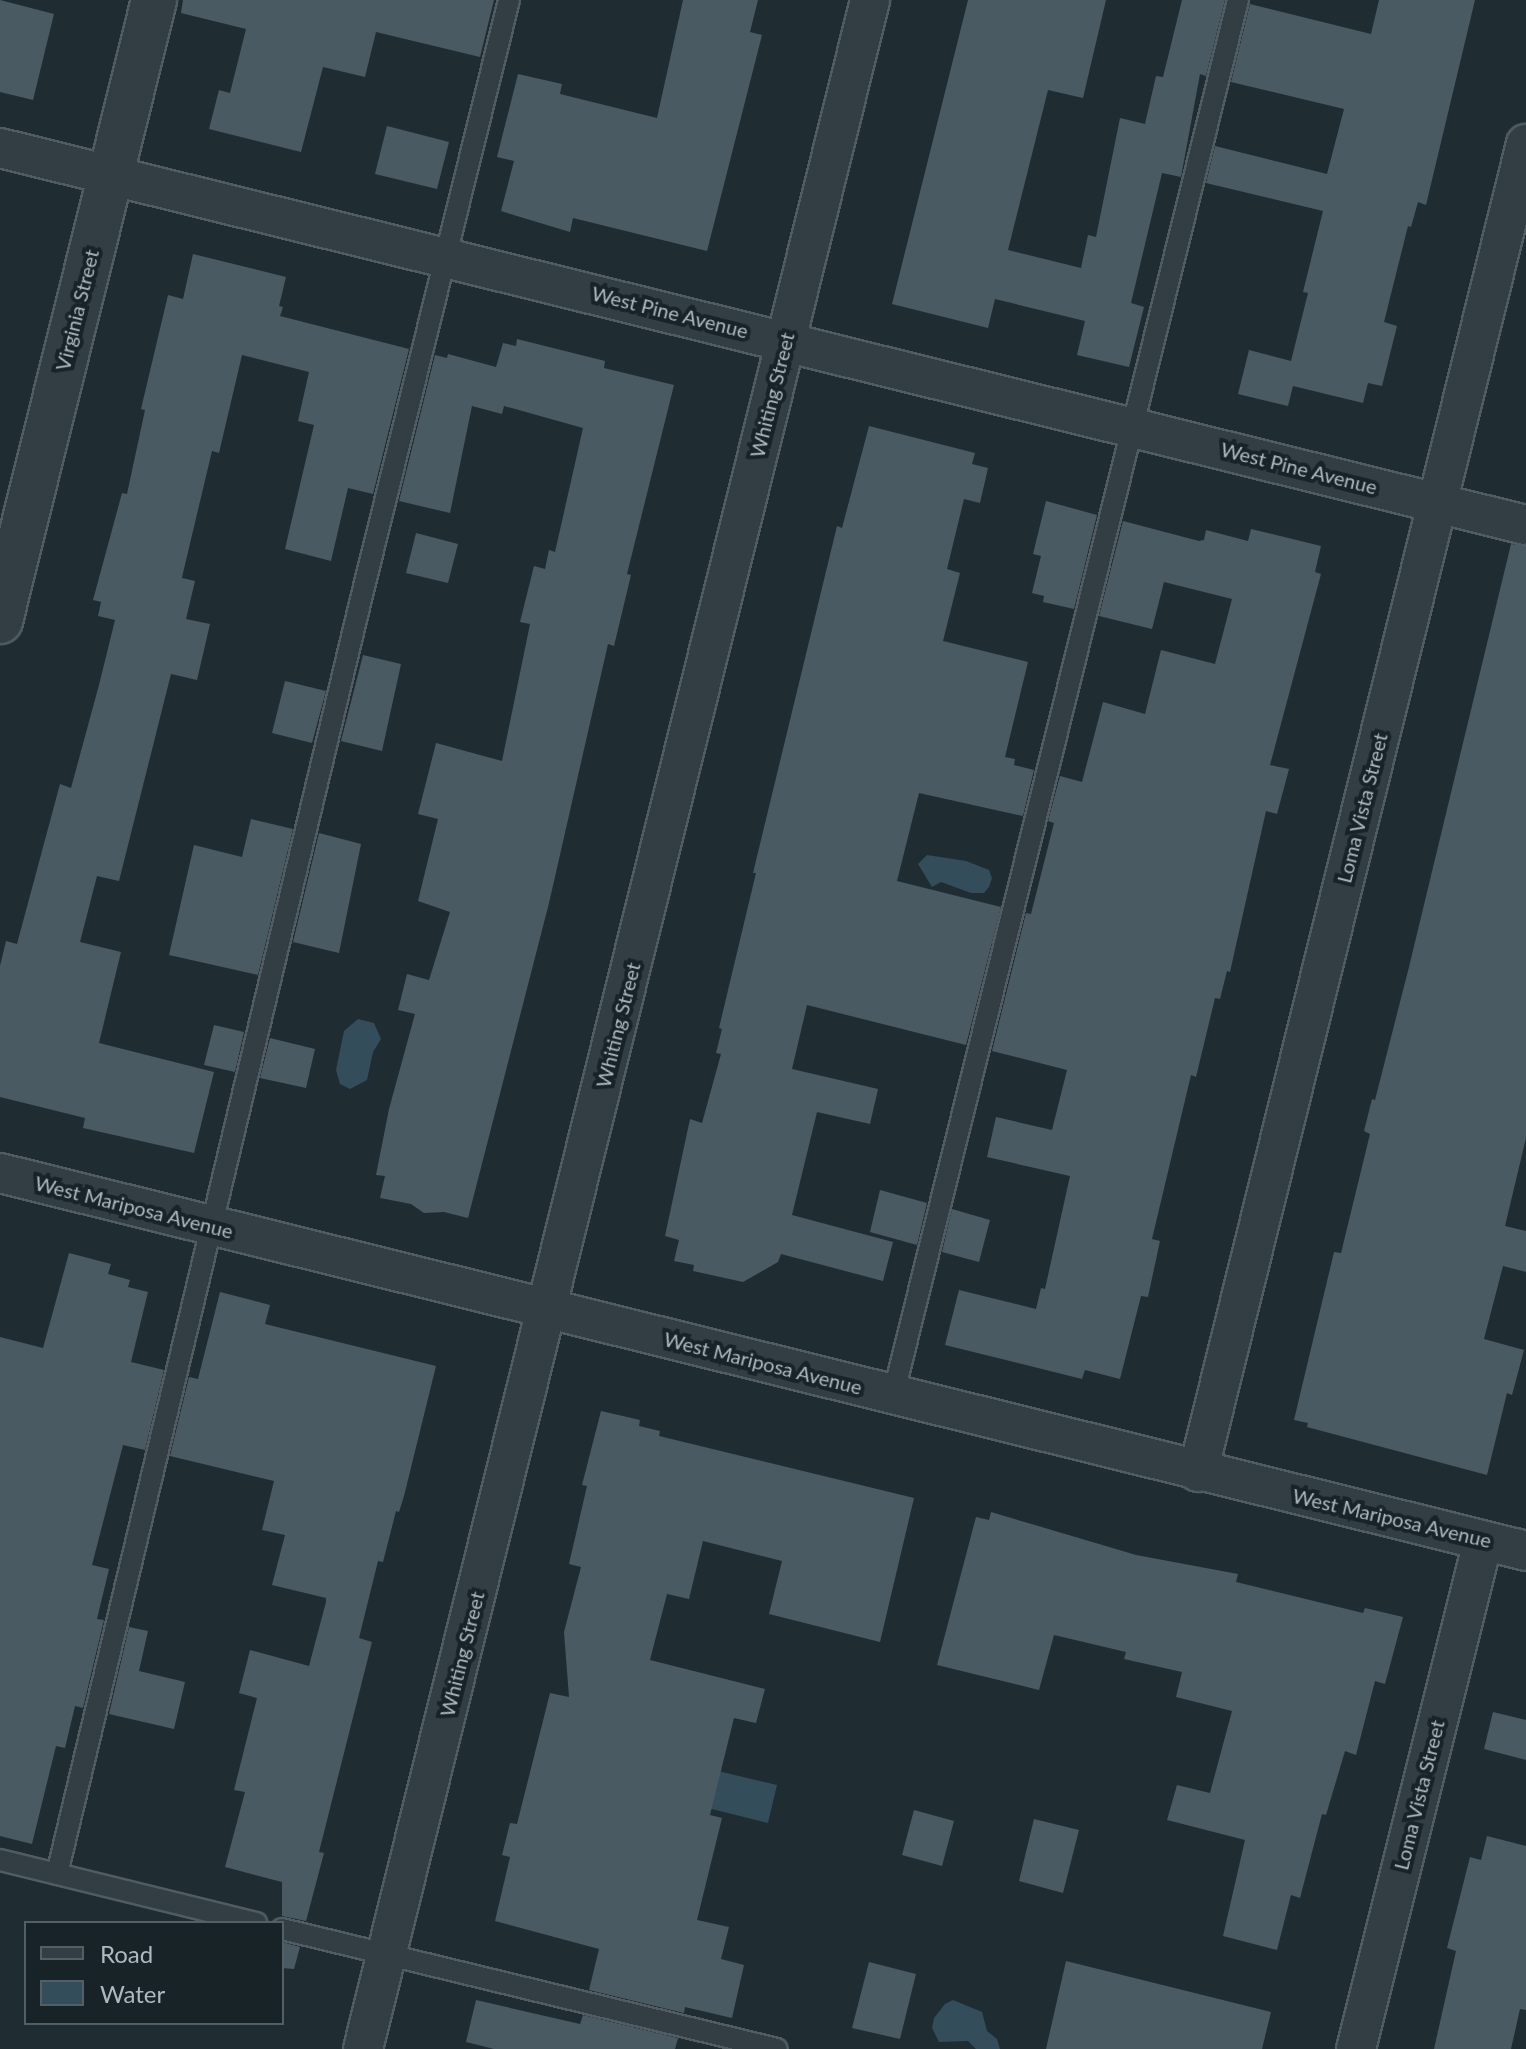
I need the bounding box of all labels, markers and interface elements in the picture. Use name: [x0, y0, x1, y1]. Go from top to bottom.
street label: Virginia Street: [50, 247, 104, 373]
street label: West Pine Avenue: [589, 281, 751, 343]
street label: Whiting Street: [745, 330, 799, 460]
street label: West Pine Avenue: [1218, 437, 1380, 499]
street label: Loma Vista Street: [1332, 730, 1392, 886]
street label: Whiting Street: [591, 960, 645, 1090]
street label: West Mariposa Avenue: [32, 1171, 236, 1243]
street label: West Mariposa Avenue: [661, 1327, 865, 1399]
street label: West Mariposa Avenue: [1290, 1483, 1494, 1553]
street label: Whiting Street: [435, 1589, 489, 1719]
street label: Loma Vista Street: [1389, 1717, 1449, 1873]
legend: [24, 1921, 284, 2025]
text: Road: [100, 1939, 153, 1968]
text: Water: [100, 1979, 165, 2008]

